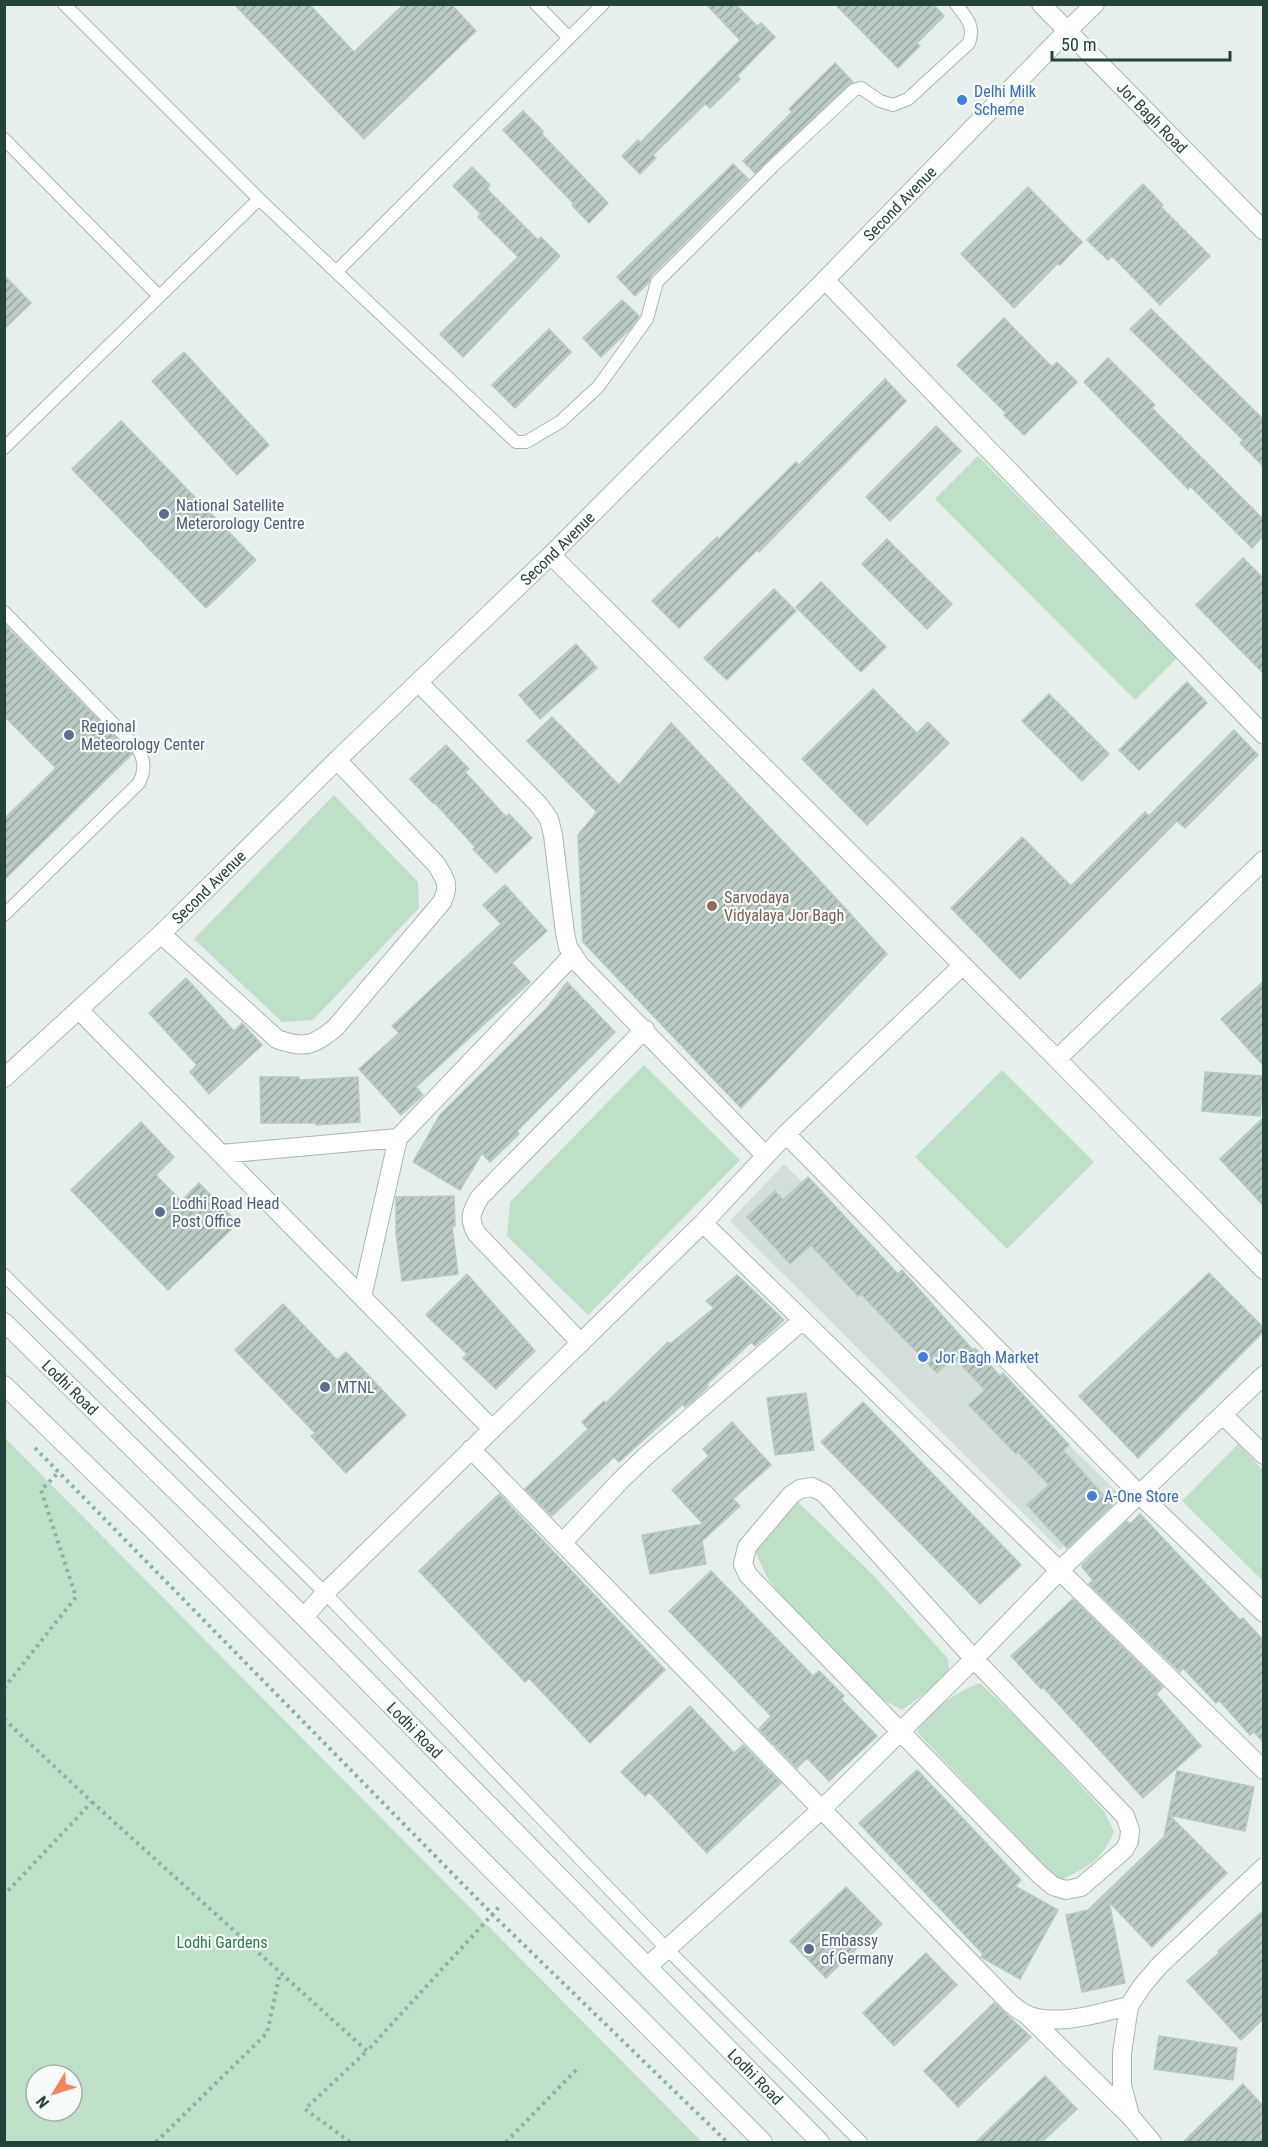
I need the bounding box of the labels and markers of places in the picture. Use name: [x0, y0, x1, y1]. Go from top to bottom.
place label: Delhi Milk Scheme: [974, 82, 1037, 119]
marker: Delhi Milk Scheme: [955, 93, 969, 107]
place label: National Satellite Meterorology Centre: [176, 496, 305, 533]
marker: National Satellite Meterorology Centre: [157, 507, 171, 521]
place label: Regional Meteorology Center: [81, 717, 205, 754]
marker: Regional Meteorology Center: [62, 728, 76, 742]
place label: Sarvodaya Vidyalaya Jor Bagh: [724, 888, 844, 925]
marker: Sarvodaya Vidyalaya Jor Bagh: [705, 899, 719, 913]
place label: Lodhi Road Head Post Office: [172, 1194, 279, 1231]
marker: Lodhi Road Head Post Office: [153, 1205, 167, 1219]
place label: Jor Bagh Market: [935, 1348, 1039, 1367]
marker: Jor Bagh Market: [916, 1350, 930, 1364]
place label: MTNL: [337, 1378, 375, 1397]
marker: MTNL: [318, 1380, 332, 1394]
place label: A-One Store: [1104, 1487, 1179, 1506]
marker: A-One Store: [1085, 1489, 1099, 1503]
place label: Embassy of Germany: [821, 1931, 894, 1968]
marker: Embassy of Germany: [802, 1942, 816, 1956]

